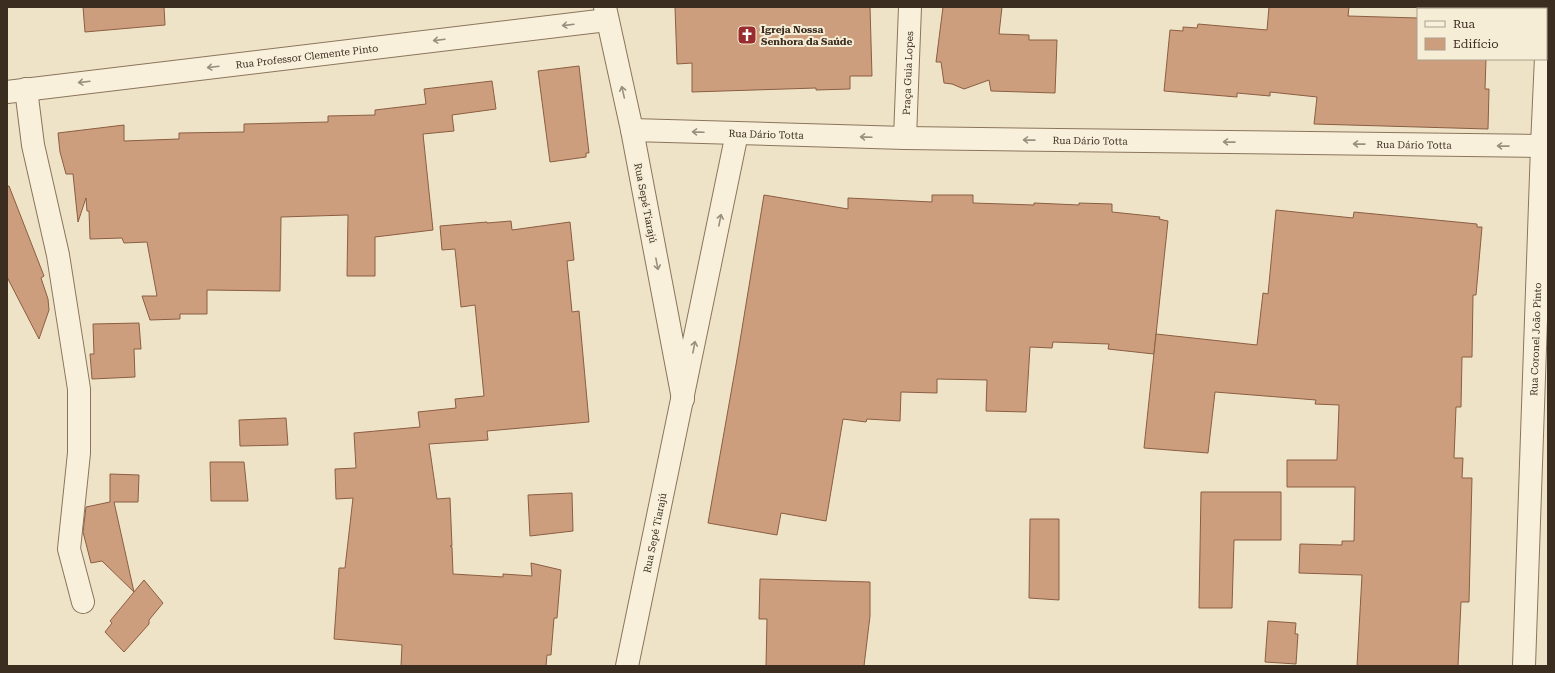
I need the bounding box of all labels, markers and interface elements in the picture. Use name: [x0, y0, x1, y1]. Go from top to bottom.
legend: [1417, 8, 1547, 60]
text: Rua: [1453, 17, 1476, 31]
one-way arrow: [562, 21, 575, 28]
church icon: Igreja Nossa Senhora da Saúde: [736, 24, 758, 46]
place label: Igreja Nossa Senhora da Saúde: [761, 24, 852, 47]
street label: Praça Guia Lopes: [901, 31, 915, 115]
one-way arrow: [433, 36, 446, 44]
text: Edifício: [1453, 37, 1499, 51]
street label: Rua Professor Clemente Pinto: [235, 43, 379, 71]
one-way arrow: [207, 63, 220, 71]
one-way arrow: [78, 79, 91, 86]
one-way arrow: [619, 85, 627, 98]
one-way arrow: [692, 128, 705, 136]
street label: Rua Dário Totta: [728, 128, 804, 141]
one-way arrow: [860, 133, 873, 141]
street label: Rua Dário Totta: [1052, 135, 1128, 147]
one-way arrow: [1023, 136, 1036, 144]
one-way arrow: [1223, 139, 1236, 146]
street label: Rua Dário Totta: [1376, 139, 1452, 151]
one-way arrow: [1353, 140, 1366, 148]
one-way arrow: [1497, 142, 1510, 150]
street label: Rua Sepé Tiarajú: [632, 162, 659, 245]
one-way arrow: [716, 214, 724, 227]
one-way arrow: [654, 257, 662, 270]
street label: Rua Coronel João Pinto: [1528, 282, 1543, 396]
one-way arrow: [690, 341, 698, 354]
street label: Rua Sepé Tiarajú: [641, 491, 669, 574]

